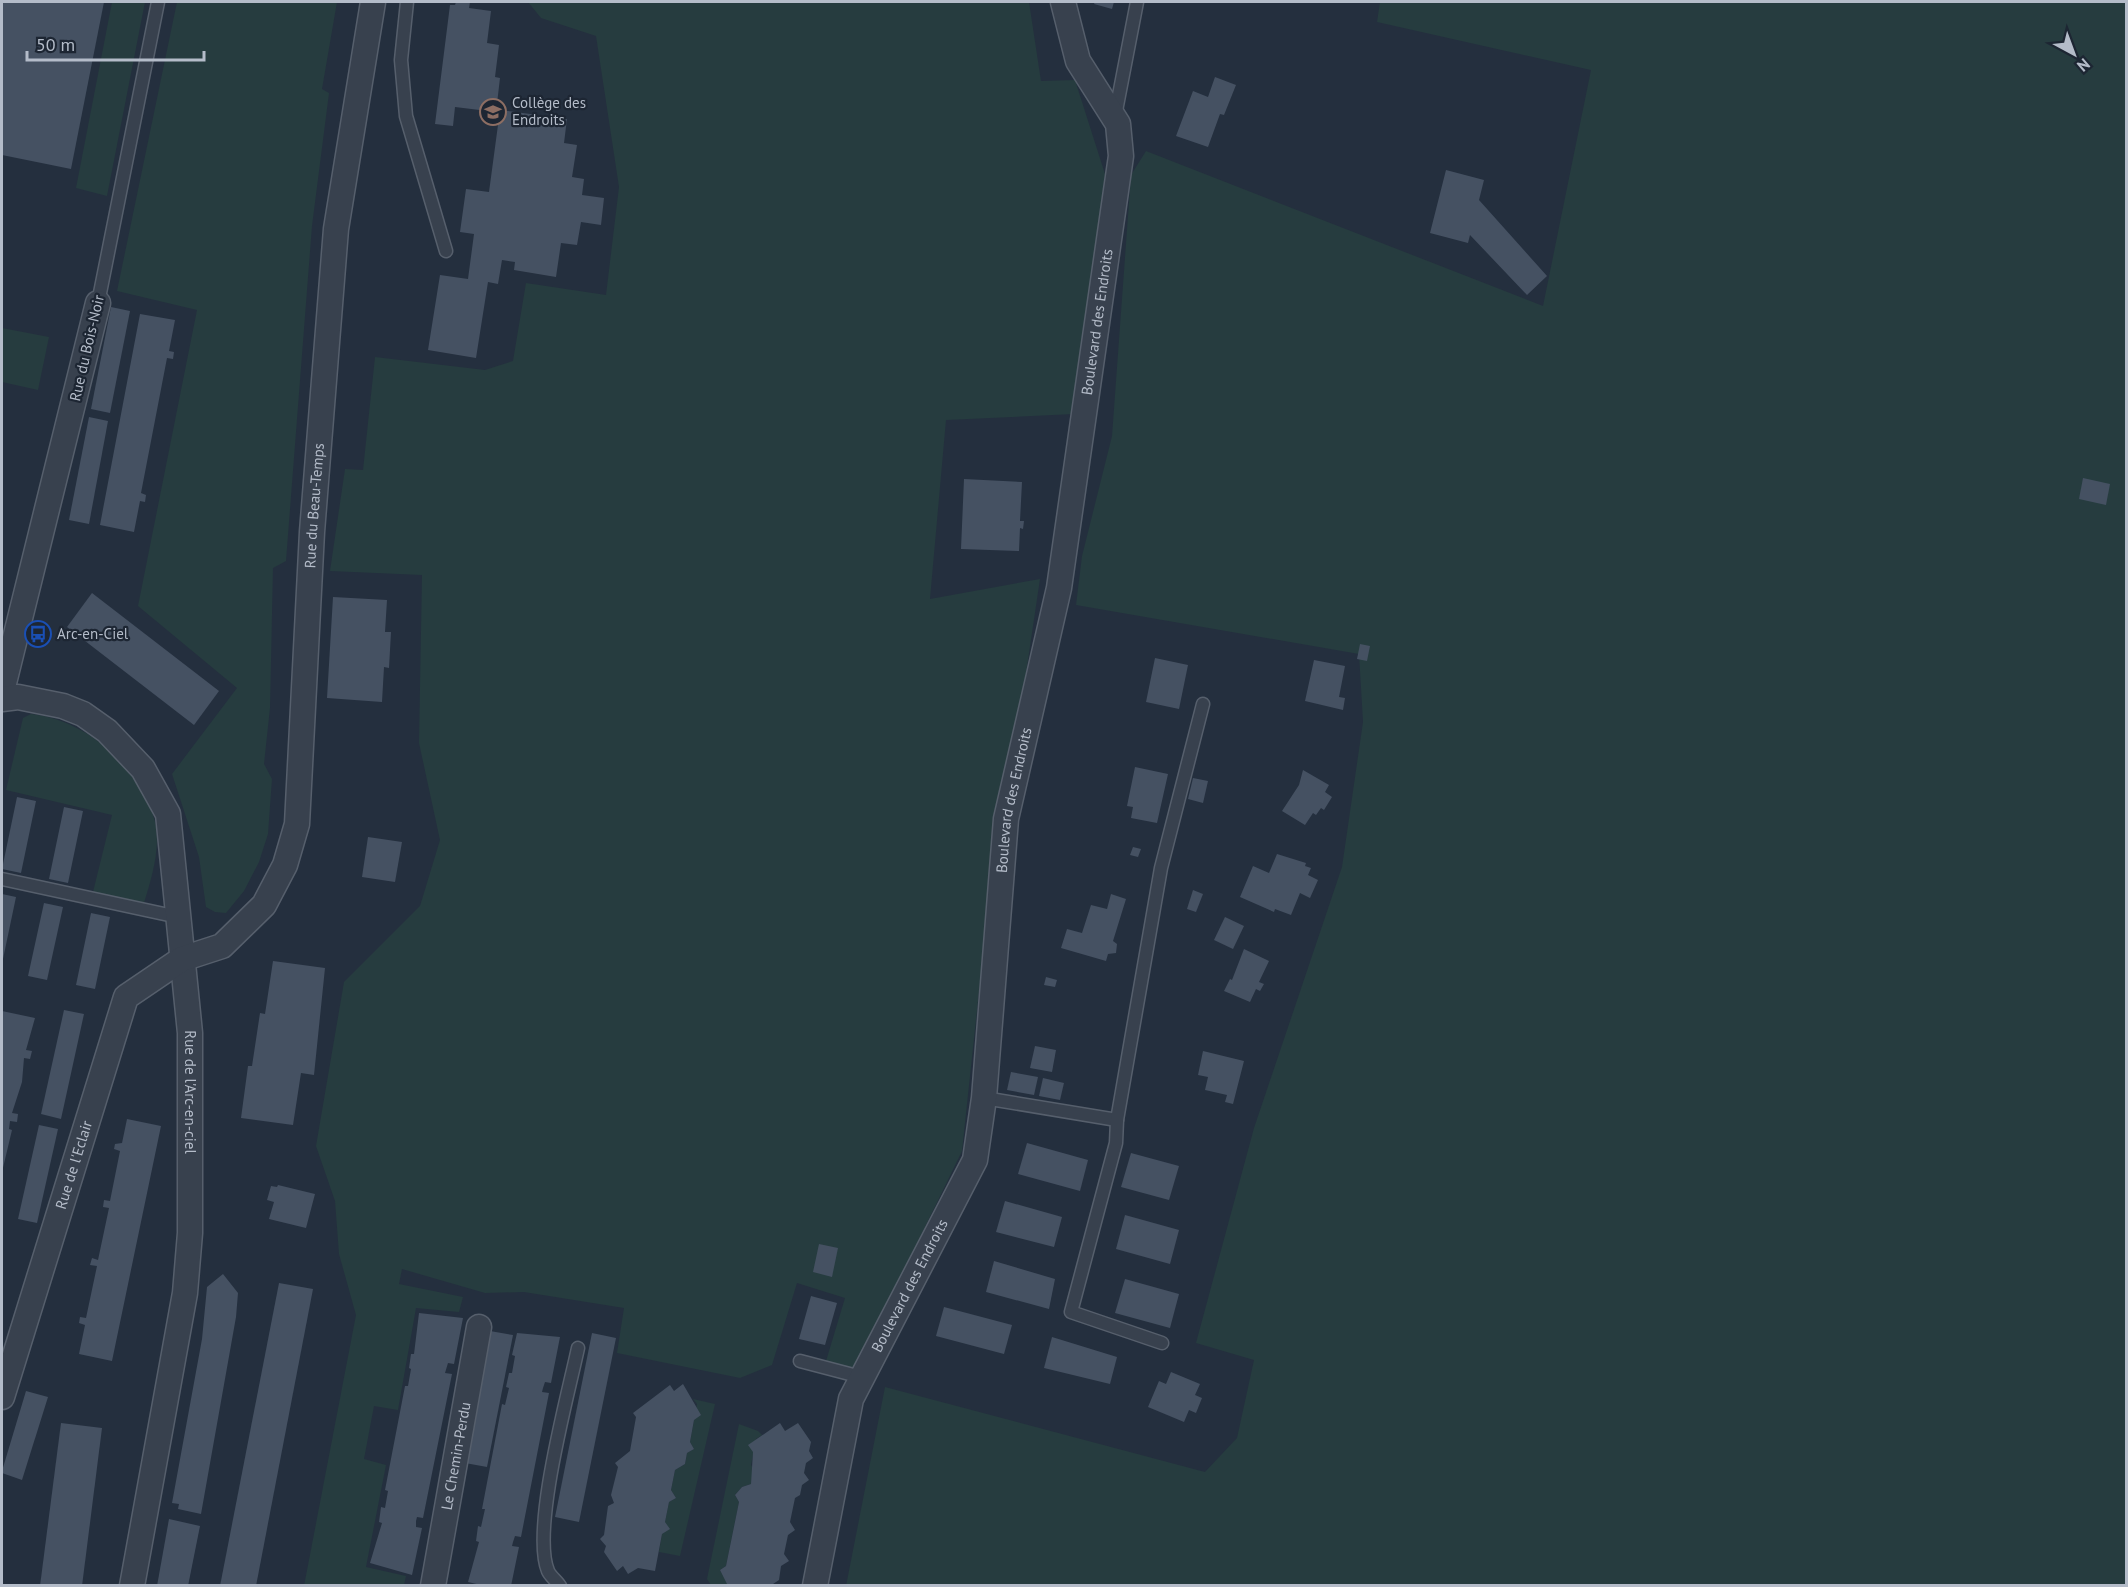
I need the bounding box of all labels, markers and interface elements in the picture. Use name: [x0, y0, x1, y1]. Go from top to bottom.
scale bar: [27, 24, 204, 62]
north arrow: [2044, 24, 2104, 84]
text: 50 m: [36, 33, 75, 56]
text: N: [2073, 54, 2094, 76]
place label: Collège des Endroits: [512, 93, 586, 129]
school or university icon: Collège des Endroits: [478, 97, 508, 127]
street label: Boulevard des Endroits: [1077, 248, 1117, 396]
street label: Rue du Bois-Noir: [65, 293, 108, 403]
street label: Rue du Beau-Temps: [300, 442, 328, 569]
bus stop icon: Arc-en-Ciel: [23, 619, 53, 649]
place label: Arc-en-Ciel: [57, 624, 129, 643]
street label: Boulevard des Endroits: [992, 726, 1036, 873]
street label: Rue de l'Arc-en-ciel: [181, 1030, 200, 1154]
street label: Rue de l'Eclair: [51, 1118, 96, 1211]
street label: Boulevard des Endroits: [867, 1216, 952, 1355]
street label: Le Chemin-Perdu: [437, 1400, 475, 1512]

